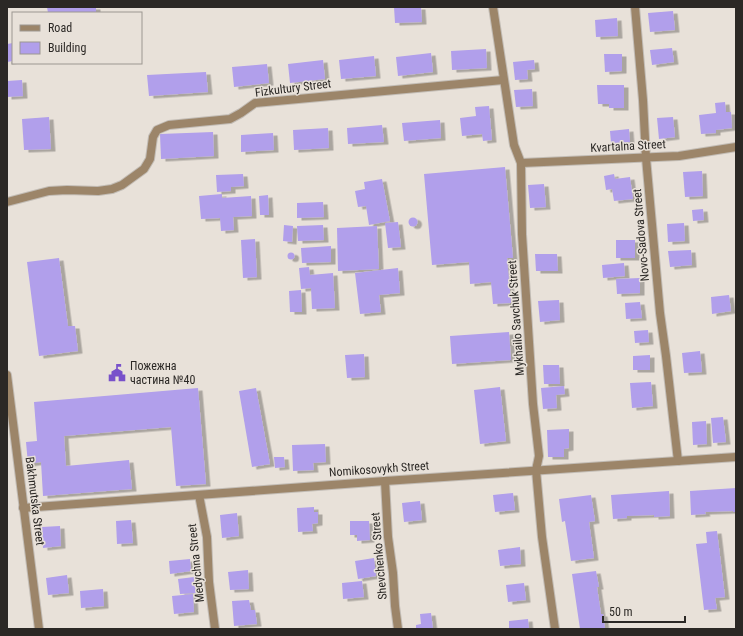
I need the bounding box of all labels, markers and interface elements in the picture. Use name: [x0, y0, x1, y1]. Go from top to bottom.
legend: [12, 12, 142, 64]
text: Road: [48, 21, 72, 35]
text: Building: [48, 41, 86, 55]
street label: Fizkultury Street: [254, 76, 332, 100]
street label: Kvartalna Street: [590, 137, 667, 155]
street label: Novo-Sadova Street: [630, 188, 652, 282]
street label: Mykhailo Savchuk Street: [505, 259, 527, 376]
place label: Пожежна частина №40: [130, 359, 195, 387]
public building icon: Пожежна частина №40: [107, 363, 127, 383]
street label: Bakhmutska Street: [23, 456, 47, 547]
street label: Nomikosovykh Street: [328, 458, 430, 479]
street label: Shevchenko Street: [368, 511, 390, 600]
street label: Medychna Street: [185, 522, 207, 603]
scale bar: [603, 598, 685, 624]
text: 50 m: [609, 605, 633, 619]

